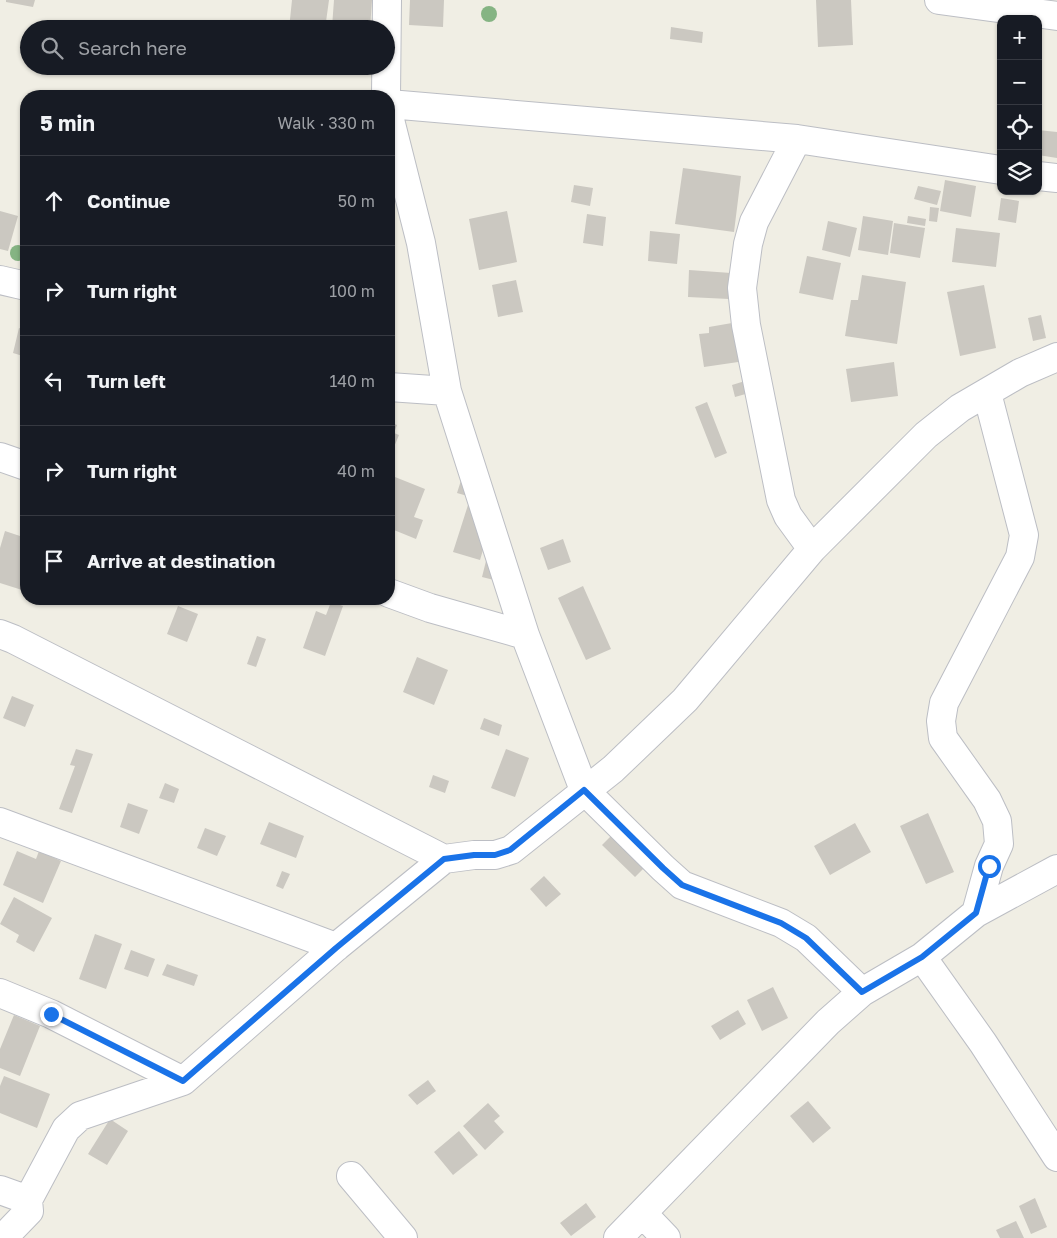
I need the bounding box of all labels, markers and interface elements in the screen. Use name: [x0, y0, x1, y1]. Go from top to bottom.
map controls: [997, 15, 1042, 195]
button: +: [997, 15, 1042, 60]
search box: [20, 20, 395, 75]
icon: search: [38, 34, 66, 62]
text: Search here: [78, 36, 187, 59]
button: −: [997, 60, 1042, 105]
button: locate: [997, 105, 1042, 150]
text: 5 min: [40, 110, 95, 136]
text: Walk · 330 m: [277, 113, 375, 133]
button: layers: [997, 150, 1042, 195]
icon: ahead: [40, 187, 68, 215]
text: Continue: [87, 189, 170, 212]
text: 50 m: [338, 191, 375, 211]
icon: right: [40, 277, 68, 305]
text: Turn right: [87, 279, 177, 302]
text: 100 m: [329, 281, 375, 301]
icon: left: [40, 367, 68, 395]
text: Turn left: [87, 369, 166, 392]
text: 140 m: [329, 371, 375, 391]
icon: right: [40, 457, 68, 485]
text: Turn right: [87, 459, 177, 482]
text: 40 m: [337, 461, 375, 481]
icon: arrive: [40, 547, 68, 575]
text: Arrive at destination: [87, 549, 275, 572]
route start: [978, 855, 1001, 878]
route end: [40, 1003, 63, 1026]

